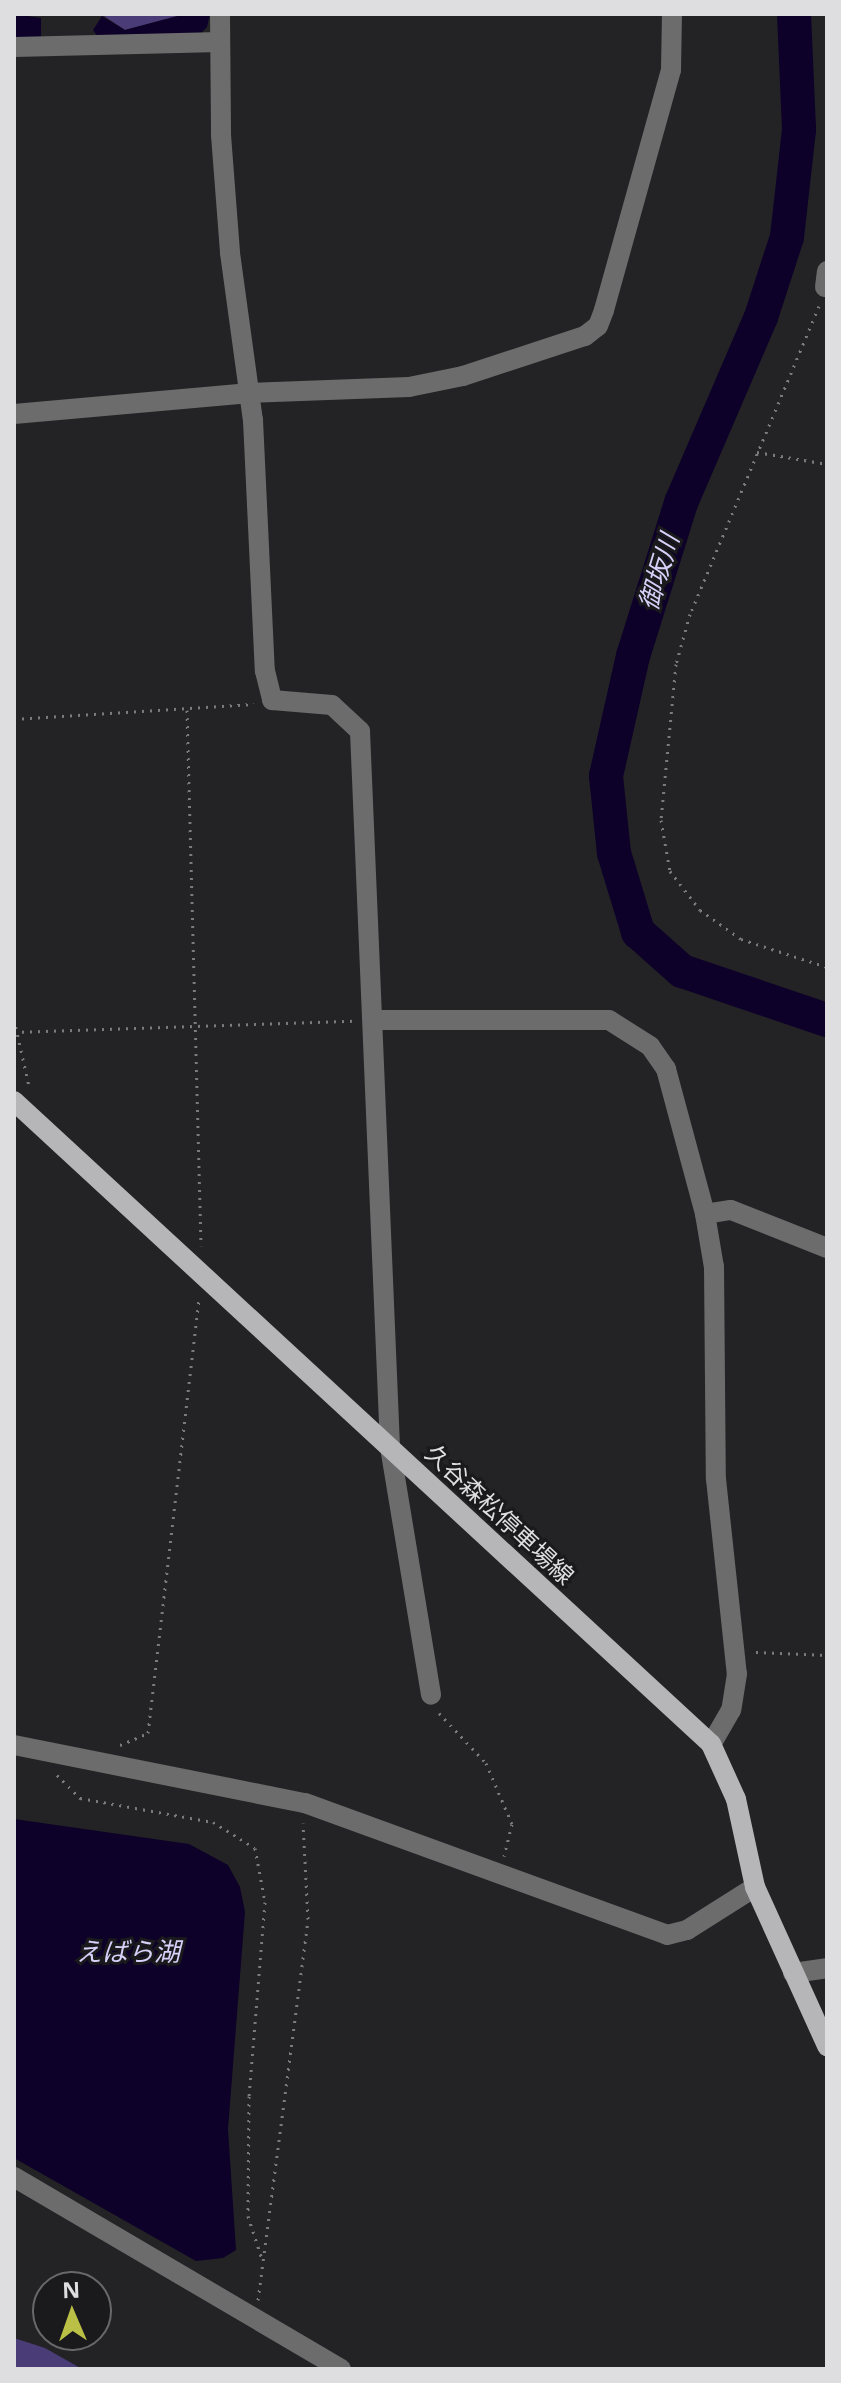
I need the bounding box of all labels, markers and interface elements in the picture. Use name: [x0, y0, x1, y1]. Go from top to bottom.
water label: 御坂川: [633, 530, 685, 614]
street label: 久谷森松停車場線: [420, 1438, 580, 1590]
water label: えばら湖: [76, 1936, 180, 1968]
north arrow: [32, 2271, 112, 2351]
text: N: [62, 2274, 81, 2304]

